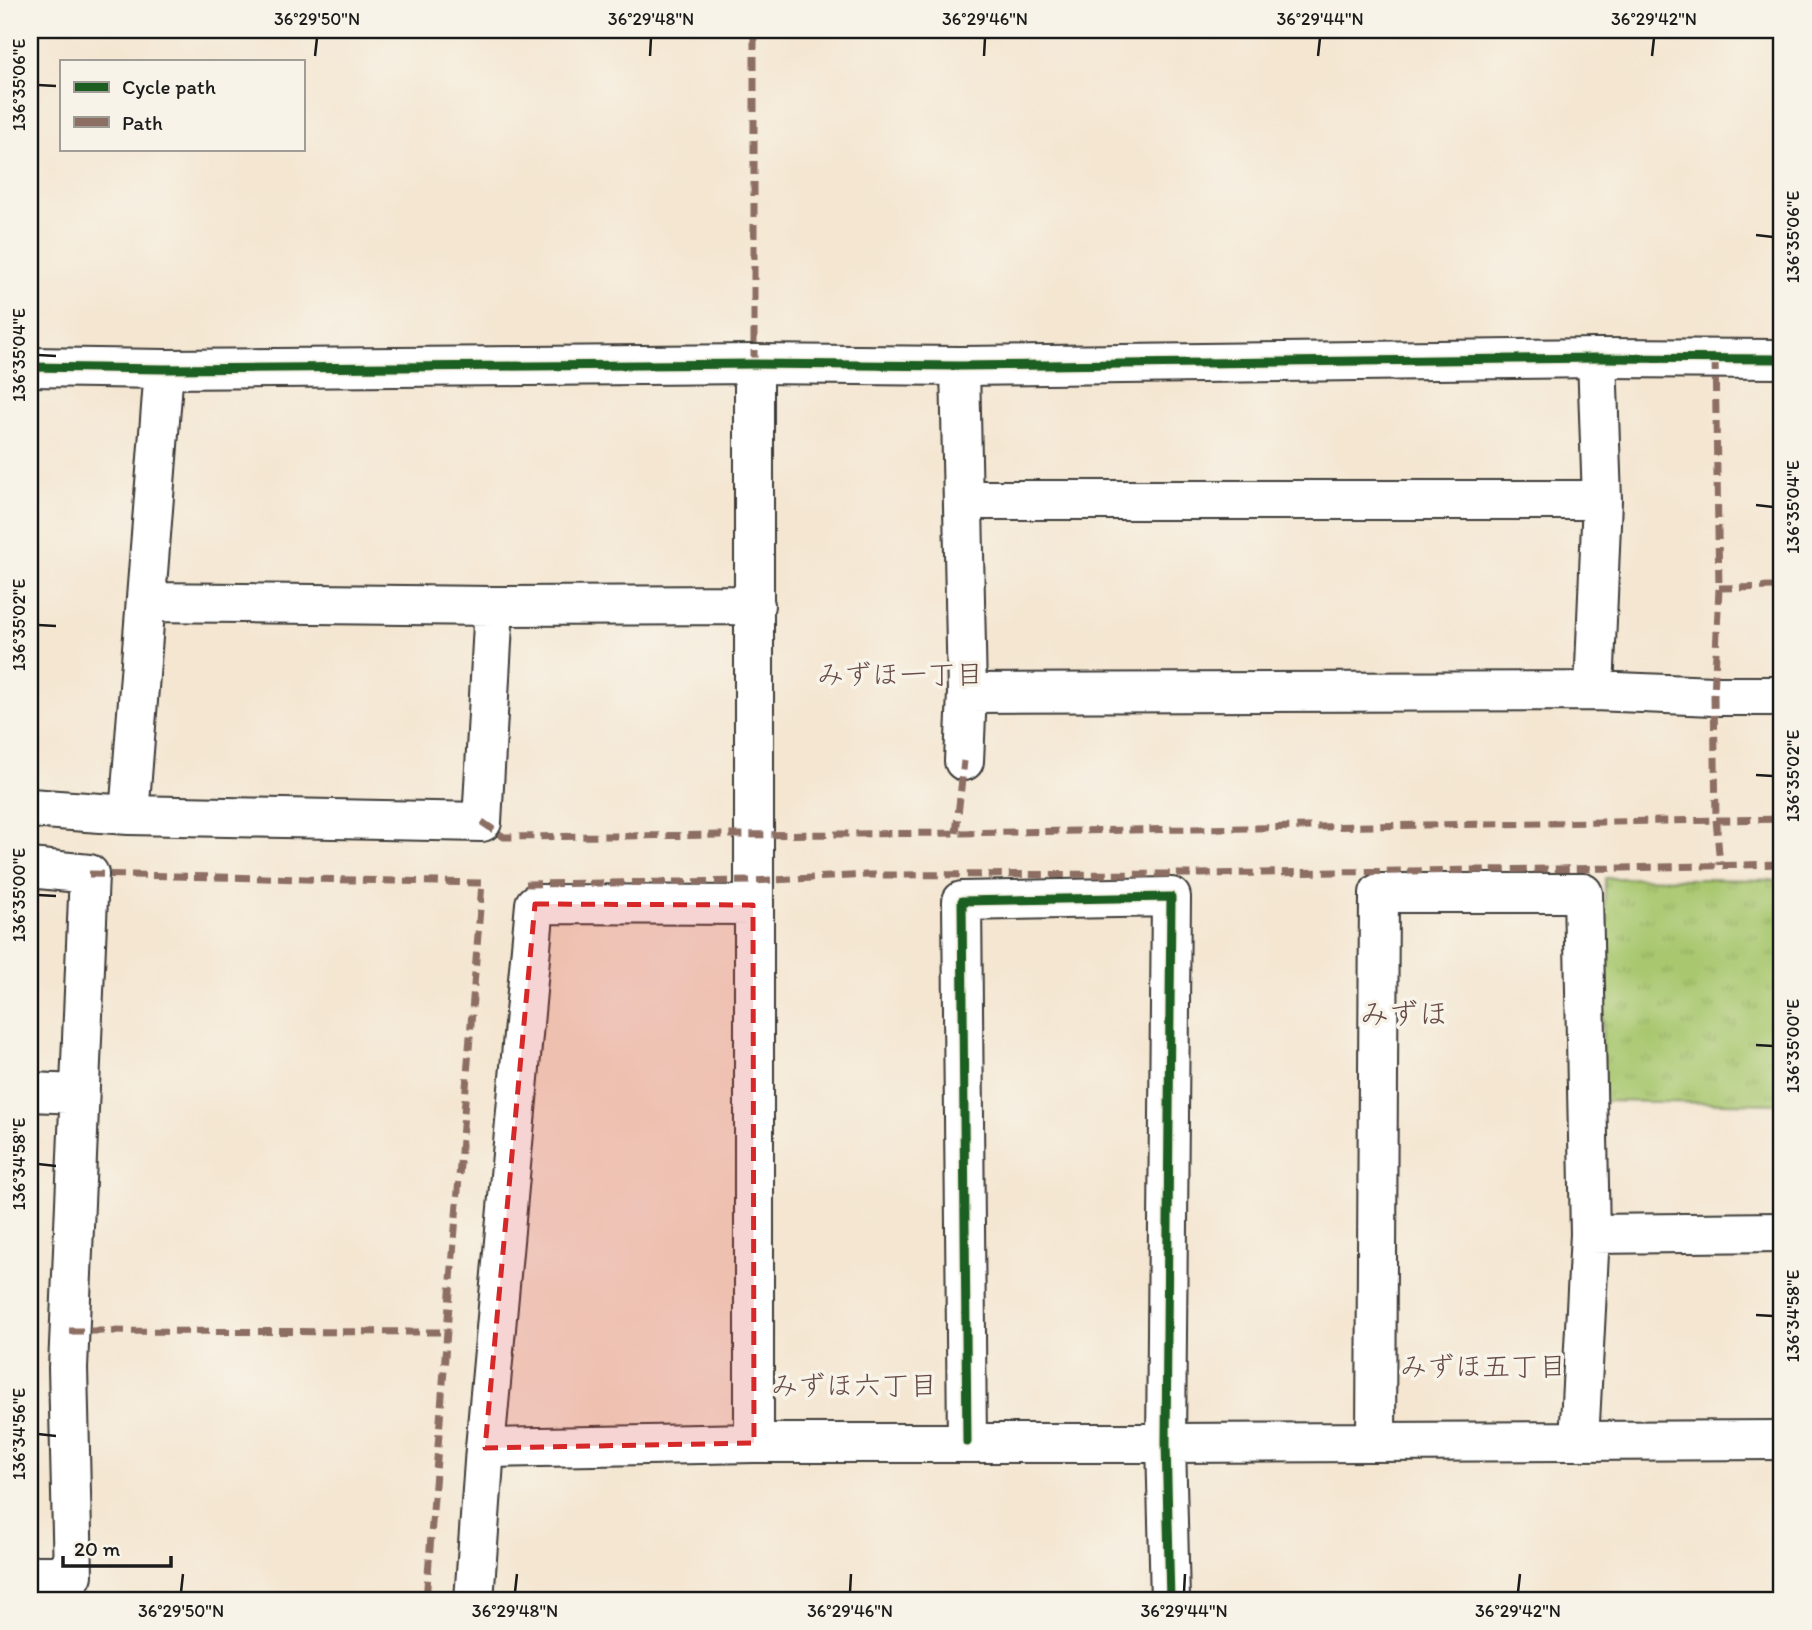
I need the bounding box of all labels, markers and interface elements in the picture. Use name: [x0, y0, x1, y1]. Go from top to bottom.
text: 36°29'50"N: [274, 8, 360, 30]
text: 36°29'48"N: [608, 8, 694, 30]
text: 36°29'46"N: [942, 8, 1028, 30]
text: 36°29'44"N: [1276, 8, 1364, 30]
text: 36°29'42"N: [1611, 8, 1697, 30]
text: 136°35'06"E: [8, 39, 30, 131]
legend: [60, 60, 304, 150]
text: Cycle path: [122, 74, 216, 99]
text: Path: [122, 110, 163, 135]
text: 136°35'06"E: [1782, 191, 1804, 283]
text: 136°35'04"E: [8, 308, 30, 402]
text: 136°35'04"E: [1782, 460, 1804, 554]
text: 136°35'02"E: [8, 579, 30, 671]
district label: みずほ一丁目: [817, 657, 983, 691]
text: 136°35'02"E: [1782, 730, 1804, 822]
text: 136°35'00"E: [8, 848, 30, 942]
district label: みずほ: [1360, 995, 1448, 1032]
text: 136°35'00"E: [1782, 999, 1804, 1093]
text: 136°34'58"E: [8, 1118, 30, 1210]
text: 136°34'58"E: [1782, 1270, 1804, 1362]
district label: みずほ五丁目: [1400, 1349, 1566, 1383]
district label: みずほ六丁目: [771, 1368, 937, 1402]
text: 136°34'56"E: [8, 1388, 30, 1480]
scale bar: [63, 1525, 172, 1569]
text: 20 m: [74, 1536, 121, 1561]
text: 36°29'50"N: [138, 1600, 224, 1622]
text: 36°29'48"N: [472, 1600, 558, 1622]
text: 36°29'46"N: [807, 1600, 893, 1622]
text: 36°29'44"N: [1140, 1600, 1228, 1622]
text: 36°29'42"N: [1475, 1600, 1561, 1622]

